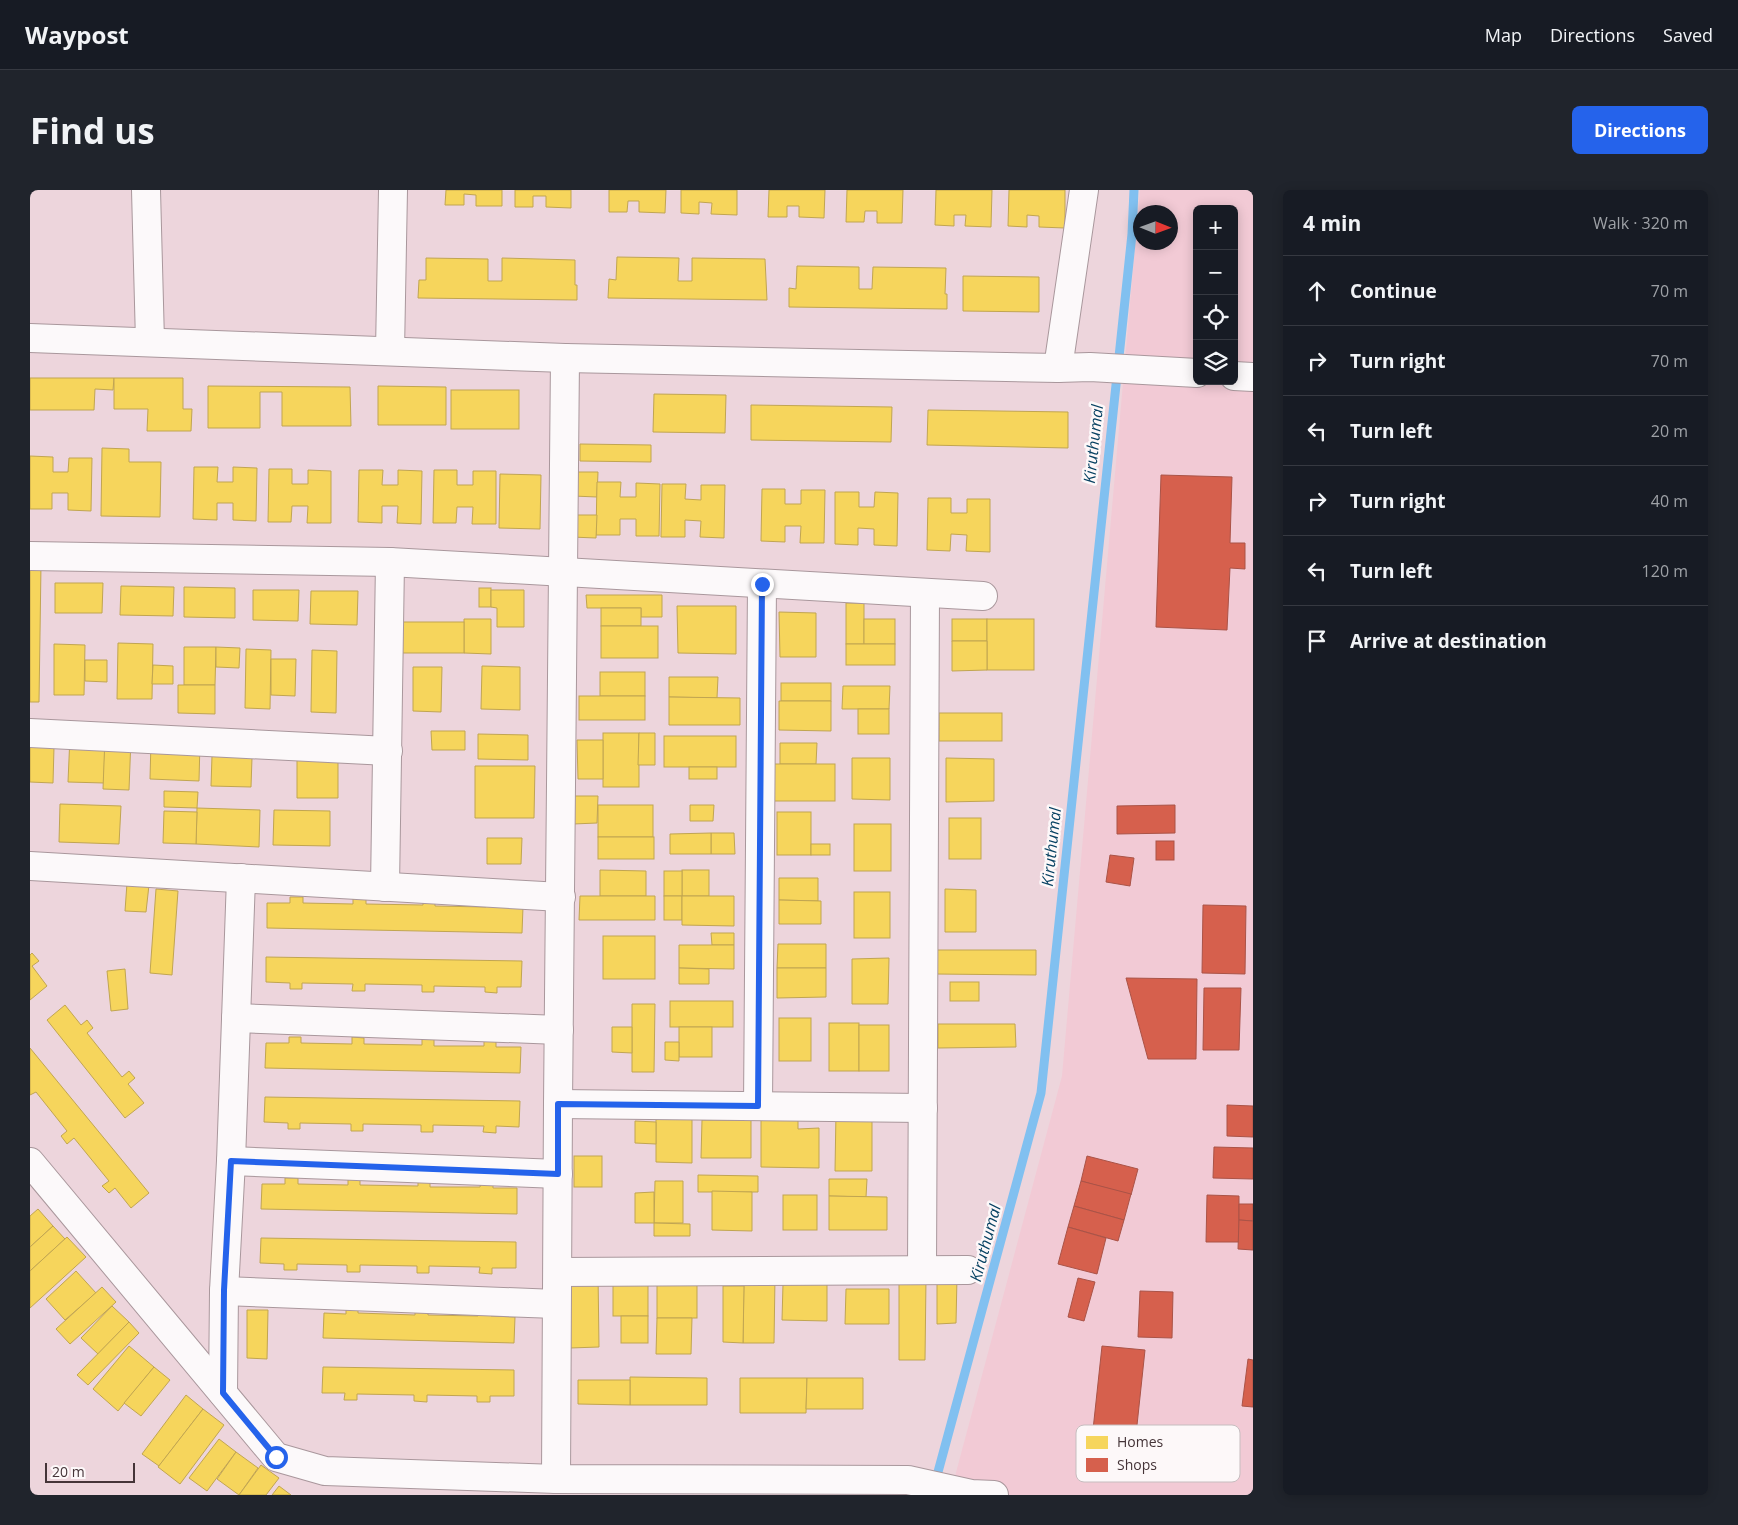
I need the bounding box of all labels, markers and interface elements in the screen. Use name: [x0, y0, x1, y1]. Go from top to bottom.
text: Waypost: [25, 18, 129, 51]
text: Map: [1485, 23, 1522, 47]
text: Directions: [1550, 23, 1635, 47]
text: Saved: [1663, 23, 1713, 47]
button: Directions: [1572, 106, 1708, 154]
text: Find us: [30, 107, 155, 154]
north arrow: [1133, 205, 1178, 250]
map controls: [1193, 205, 1238, 385]
button: +: [1193, 205, 1238, 250]
text: 4 min: [1303, 209, 1361, 237]
text: Walk · 320 m: [1593, 212, 1688, 234]
button: −: [1193, 250, 1238, 295]
icon: ahead: [1303, 277, 1331, 305]
text: Continue: [1350, 278, 1437, 304]
text: 70 m: [1651, 280, 1688, 302]
button: locate: [1193, 295, 1238, 340]
button: layers: [1193, 340, 1238, 385]
icon: right: [1303, 347, 1331, 375]
text: Turn right: [1350, 348, 1445, 374]
text: 70 m: [1651, 350, 1688, 372]
water label: Kiruthumal: [1078, 402, 1108, 485]
icon: left: [1303, 417, 1331, 445]
text: Turn left: [1350, 418, 1432, 444]
text: 20 m: [1651, 420, 1688, 442]
icon: right: [1303, 487, 1331, 515]
text: Turn right: [1350, 488, 1445, 514]
text: 40 m: [1651, 490, 1688, 512]
icon: left: [1303, 557, 1331, 585]
text: Turn left: [1350, 558, 1432, 584]
text: 120 m: [1642, 560, 1688, 582]
route end: [751, 573, 774, 596]
icon: arrive: [1303, 627, 1331, 655]
text: Arrive at destination: [1350, 628, 1547, 654]
water label: Kiruthumal: [1036, 805, 1066, 888]
water label: Kiruthumal: [964, 1201, 1006, 1284]
legend: [1076, 1425, 1240, 1482]
text: Homes: [1117, 1432, 1164, 1451]
route start: [265, 1446, 288, 1469]
text: Shops: [1117, 1455, 1157, 1474]
scale bar: [45, 1460, 135, 1483]
text: 20 m: [52, 1462, 85, 1481]

